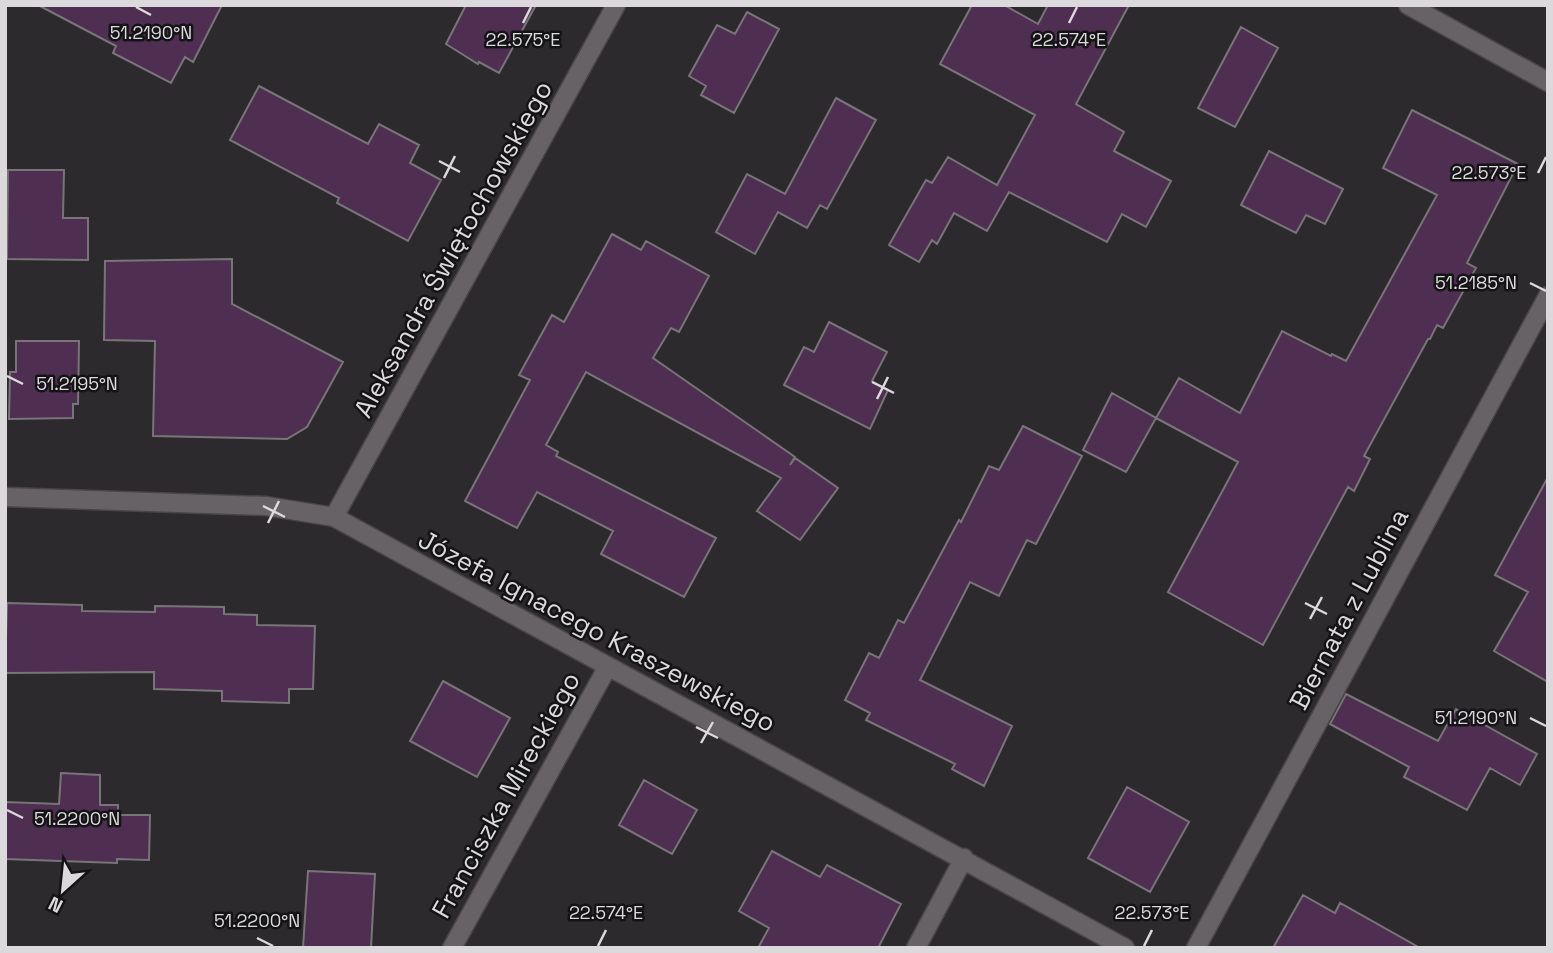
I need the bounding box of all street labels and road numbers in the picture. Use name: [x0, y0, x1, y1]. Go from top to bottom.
street label: Aleksandra Świętochowskiego: [346, 75, 560, 423]
street label: Biernata z Lublina: [1282, 503, 1416, 715]
street label: Józefa Ignacego Kraszewskiego: [412, 522, 782, 740]
street label: Franciszka Mireckiego: [424, 666, 588, 924]

